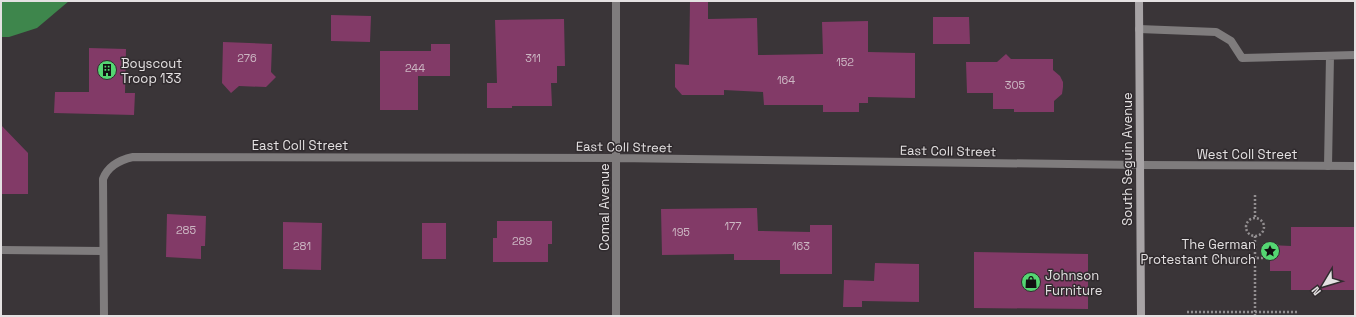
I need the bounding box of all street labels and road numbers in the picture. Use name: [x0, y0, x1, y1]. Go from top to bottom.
street label: South Seguin Avenue: [1119, 92, 1136, 226]
street label: East Coll Street: [252, 137, 348, 154]
street label: East Coll Street: [576, 138, 672, 156]
street label: East Coll Street: [900, 142, 996, 160]
street label: West Coll Street: [1197, 146, 1297, 163]
street label: Comal Avenue: [596, 163, 613, 251]

